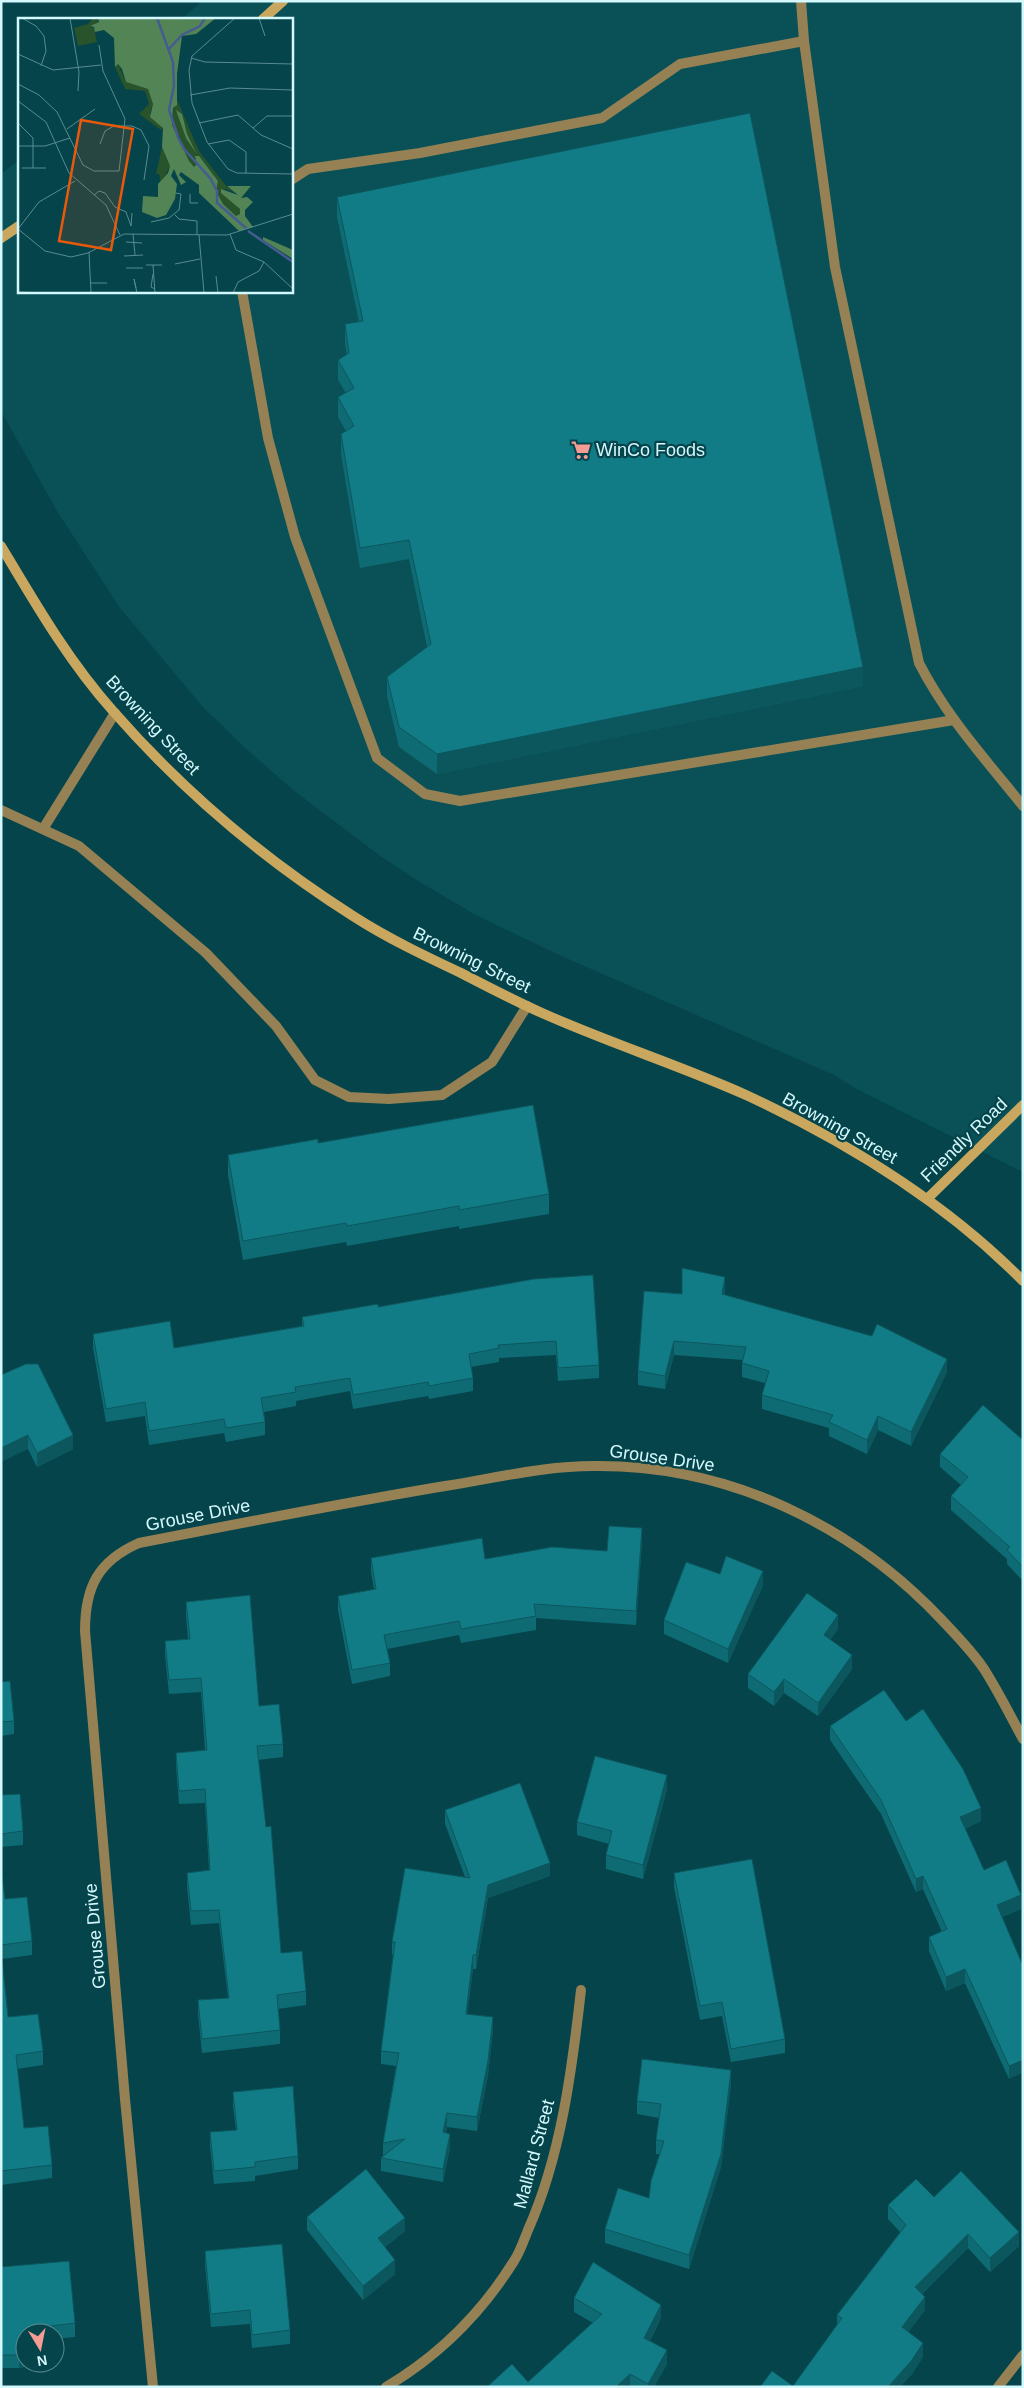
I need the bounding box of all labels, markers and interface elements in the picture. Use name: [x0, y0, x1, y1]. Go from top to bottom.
inset map: [18, 18, 292, 292]
supermarket icon: WinCo Foods: [570, 439, 592, 461]
place label: WinCo Foods: [596, 440, 705, 460]
street label: Browning Street: [102, 671, 204, 779]
street label: Browning Street: [410, 923, 534, 997]
street label: Browning Street: [779, 1088, 901, 1168]
street label: Friendly Road: [917, 1094, 1011, 1186]
street label: Grouse Drive: [608, 1441, 716, 1475]
street label: Grouse Drive: [144, 1495, 252, 1535]
street label: Grouse Drive: [80, 1882, 110, 1990]
street label: Mallard Street: [510, 2097, 558, 2211]
north arrow: [15, 2323, 65, 2373]
text: N: [36, 2352, 49, 2370]

